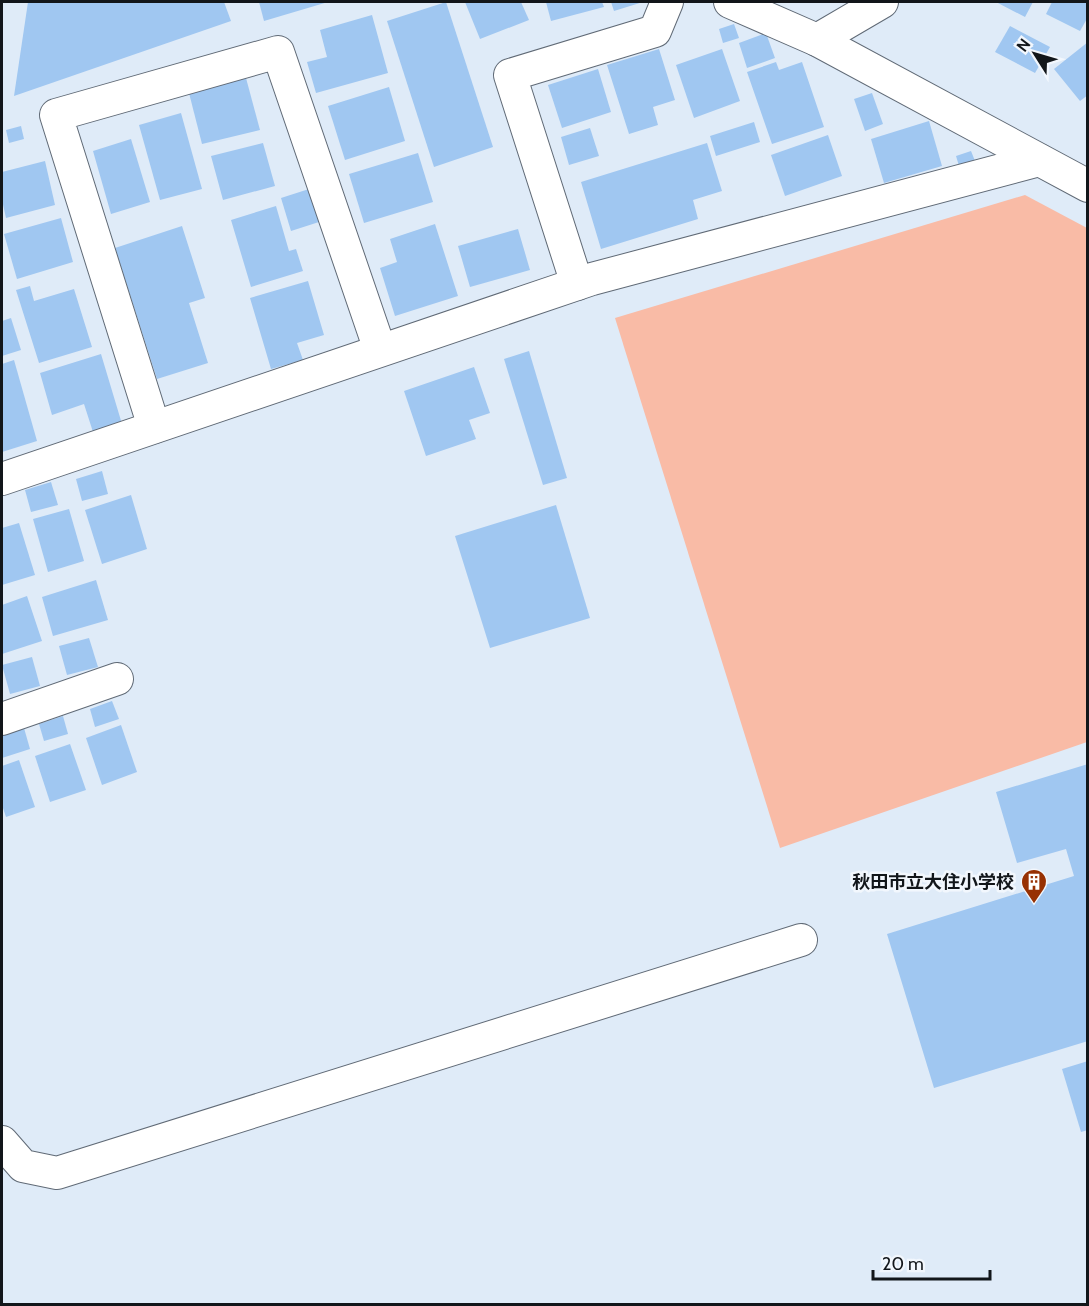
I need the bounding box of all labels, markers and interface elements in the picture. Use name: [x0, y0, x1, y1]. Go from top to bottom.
north arrow: [1005, 24, 1065, 84]
text: N: [1012, 35, 1034, 56]
building icon: 秋田市立大住小学校: [1019, 867, 1049, 905]
place label: 秋田市立大住小学校: [852, 871, 1014, 893]
scale bar: [873, 1243, 990, 1281]
text: 20 m: [882, 1253, 924, 1275]

